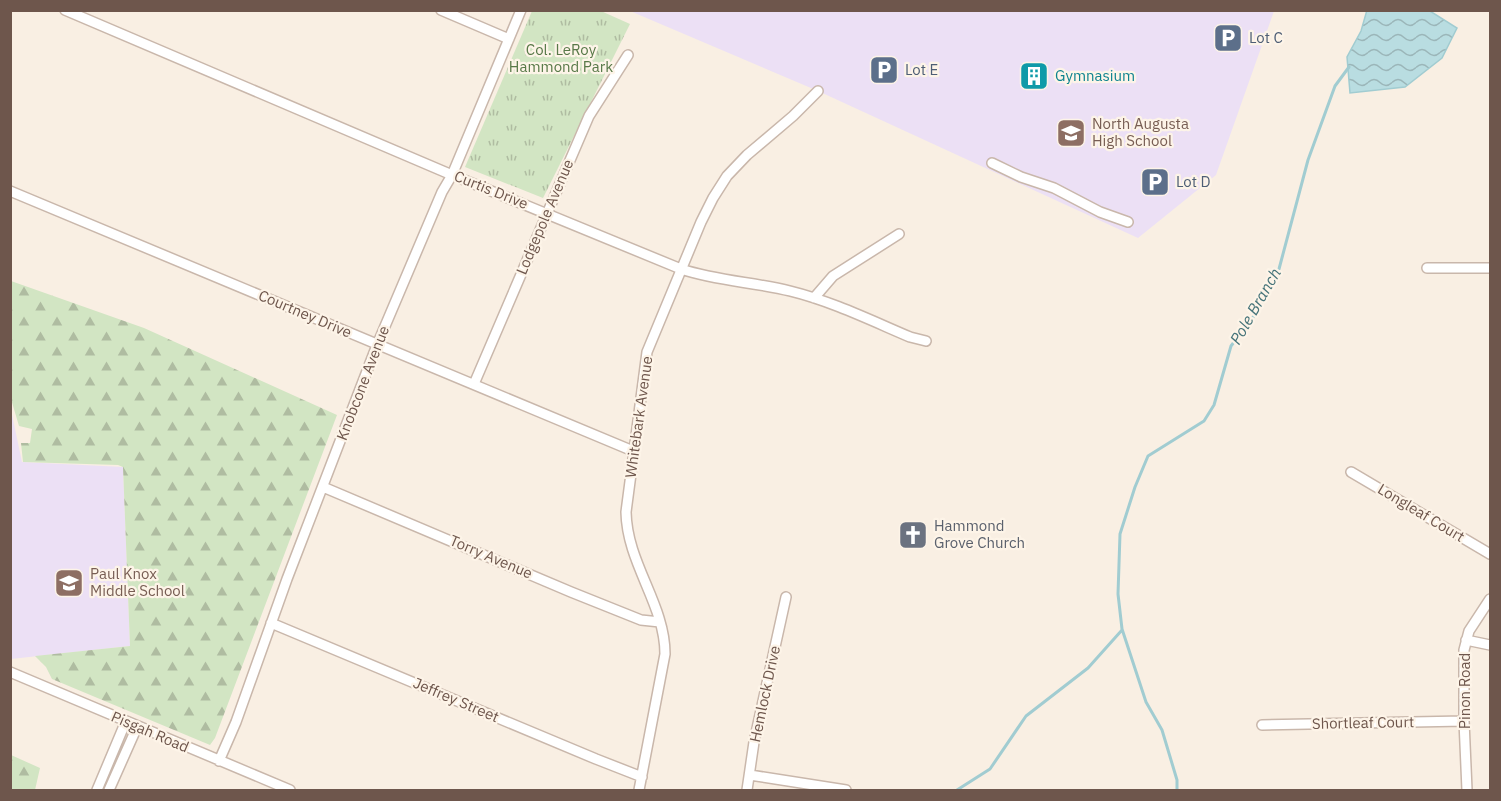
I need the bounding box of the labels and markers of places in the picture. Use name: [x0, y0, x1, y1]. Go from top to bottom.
parking icon: Lot C: [1212, 22, 1244, 54]
place label: Lot C: [1249, 28, 1283, 47]
parking icon: Lot E: [868, 54, 900, 86]
place label: Lot E: [905, 60, 938, 79]
building icon: Gymnasium: [1018, 60, 1050, 92]
place label: Gymnasium: [1055, 66, 1135, 85]
place label: North Augusta High School: [1092, 114, 1189, 150]
school or university icon: North Augusta High School: [1055, 117, 1087, 149]
parking icon: Lot D: [1139, 166, 1171, 198]
place label: Lot D: [1176, 172, 1211, 191]
place label: Hammond Grove Church: [934, 516, 1025, 552]
church icon: Hammond Grove Church: [897, 519, 929, 551]
place label: Paul Knox Middle School: [90, 564, 185, 600]
school or university icon: Paul Knox Middle School: [53, 567, 85, 599]

